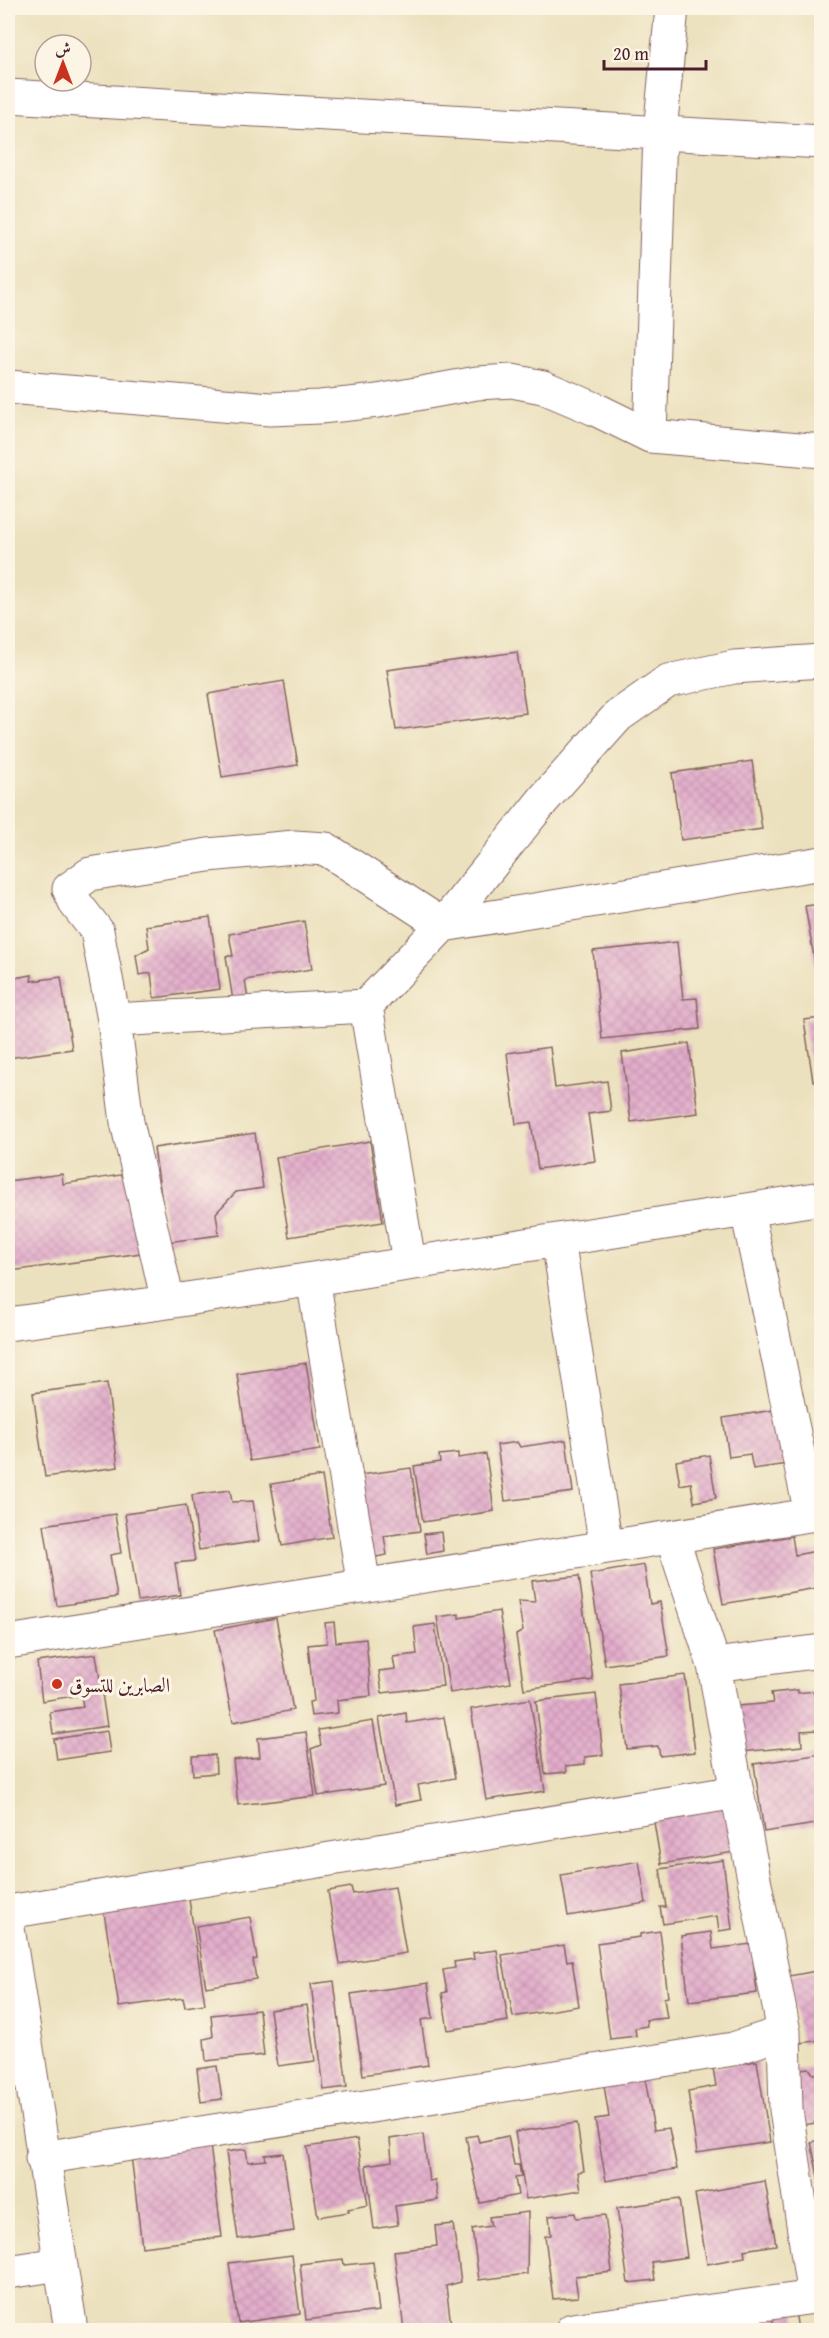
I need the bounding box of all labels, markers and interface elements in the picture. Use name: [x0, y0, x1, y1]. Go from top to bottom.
north arrow: [33, 33, 93, 93]
scale bar: [604, 33, 706, 71]
text: ش: [55, 36, 71, 60]
text: 20 m: [613, 40, 649, 67]
place label: الصابرين للتسوق: [69, 1670, 170, 1699]
marker: الصابرين للتسوق: [50, 1677, 64, 1691]

